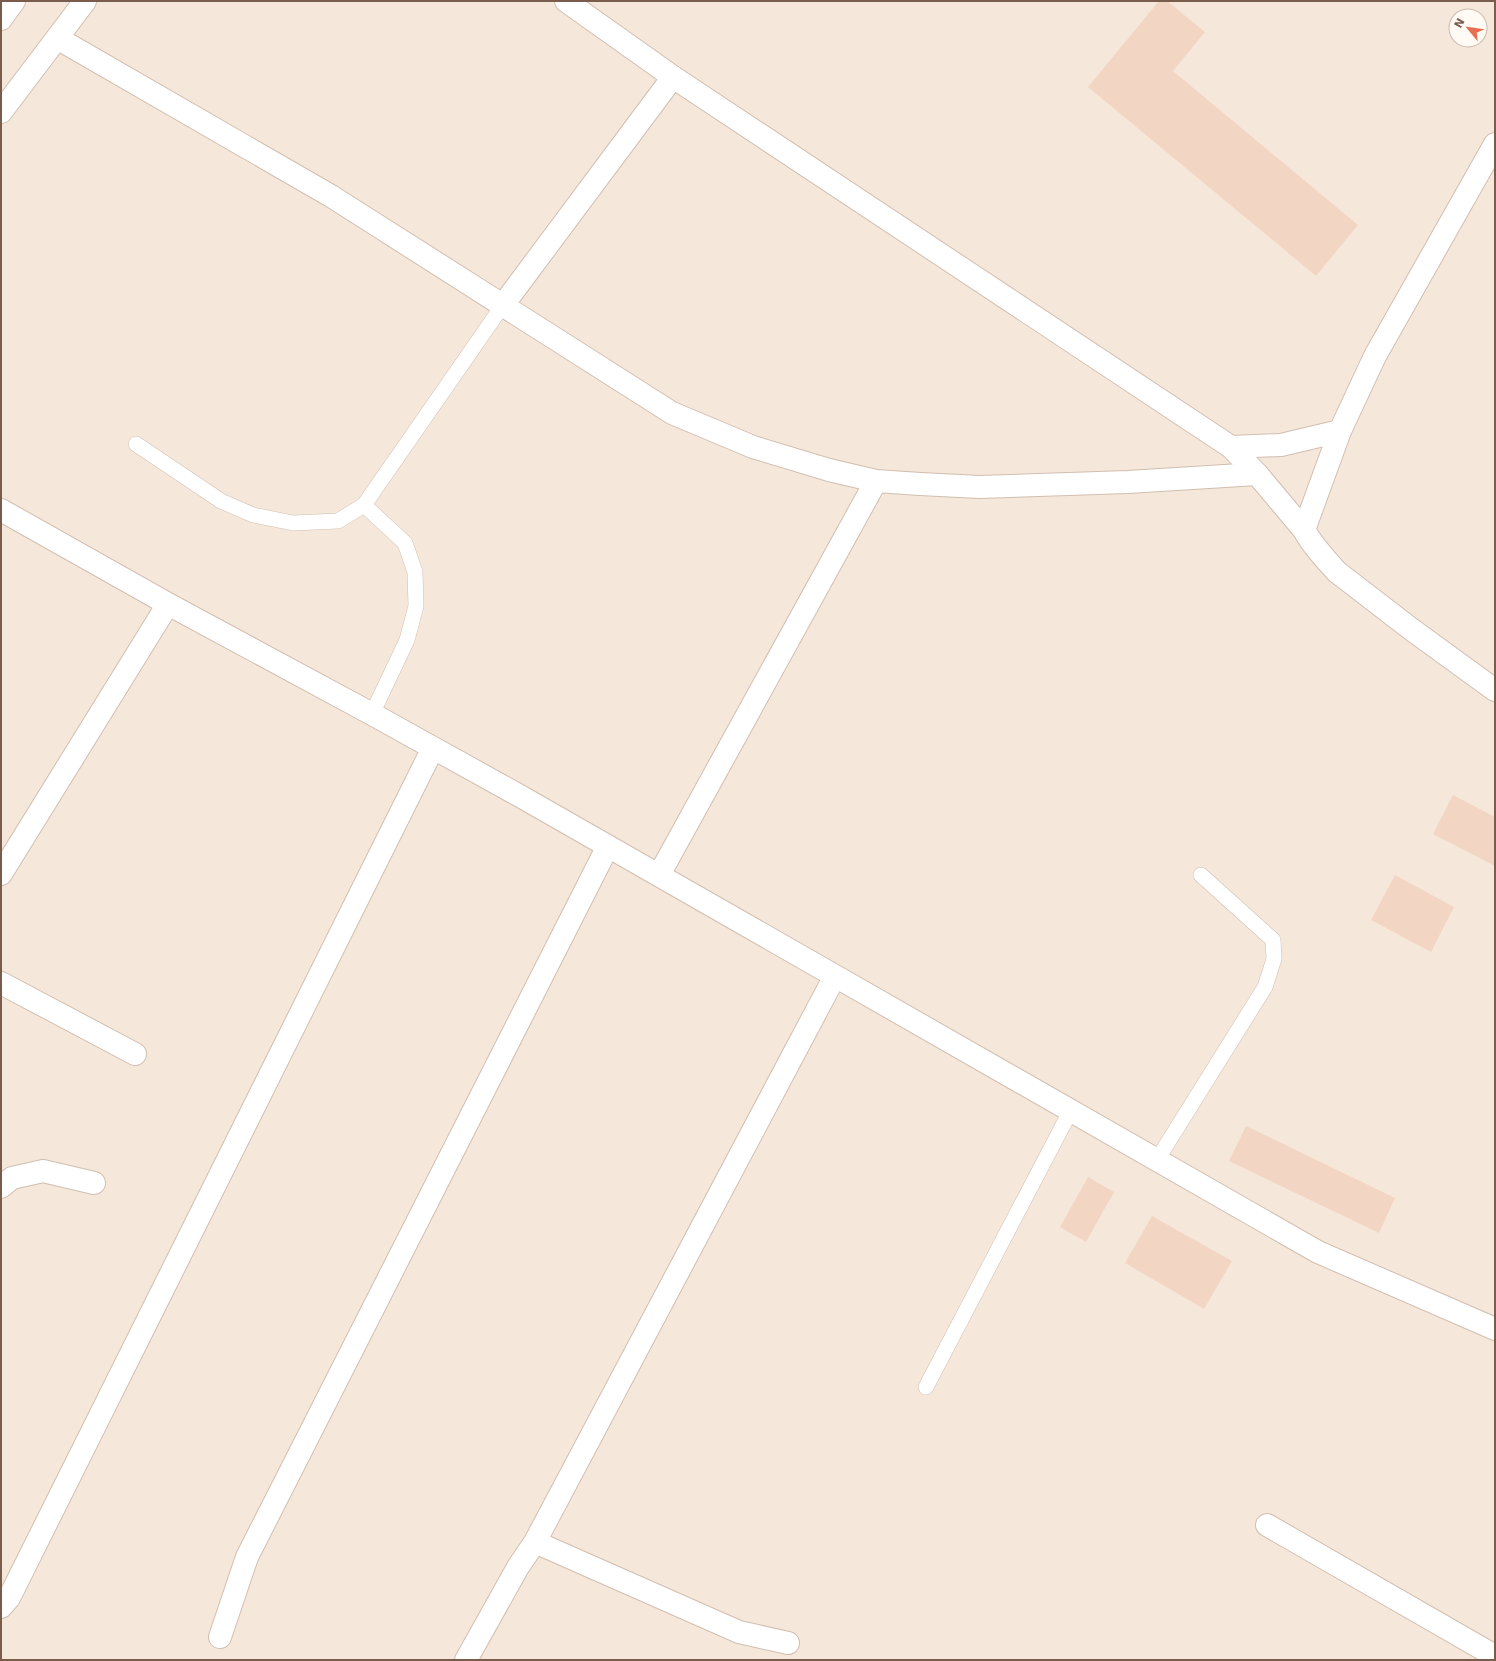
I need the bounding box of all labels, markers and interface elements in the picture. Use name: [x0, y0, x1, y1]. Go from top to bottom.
north arrow: [1448, 8, 1488, 48]
text: N: [1452, 16, 1468, 31]

